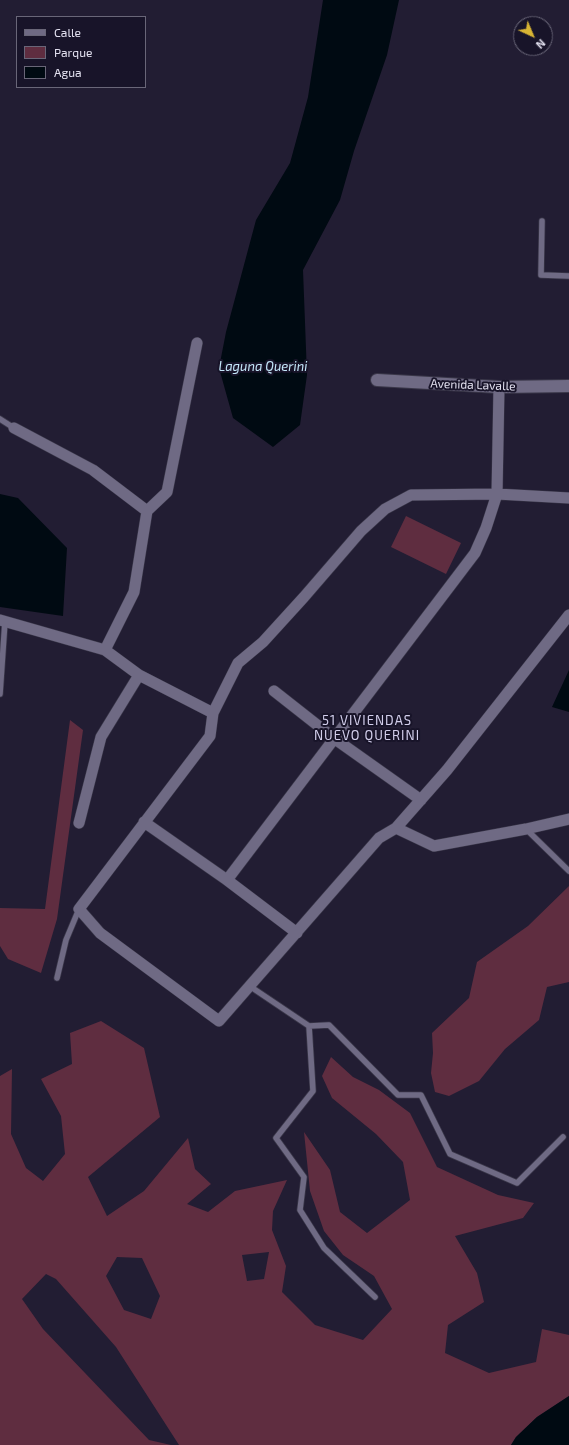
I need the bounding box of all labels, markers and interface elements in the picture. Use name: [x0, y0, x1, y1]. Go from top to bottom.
legend: [16, 16, 146, 88]
north arrow: [513, 16, 553, 56]
text: Calle: [54, 25, 81, 39]
text: N: [534, 37, 548, 52]
text: Parque: [54, 45, 92, 59]
text: Agua: [54, 65, 82, 79]
water label: Laguna Querini: [219, 359, 307, 375]
street label: Avenida Lavalle: [430, 376, 516, 394]
district label: 51 VIVIENDAS NUEVO QUERINI: [314, 713, 420, 744]

